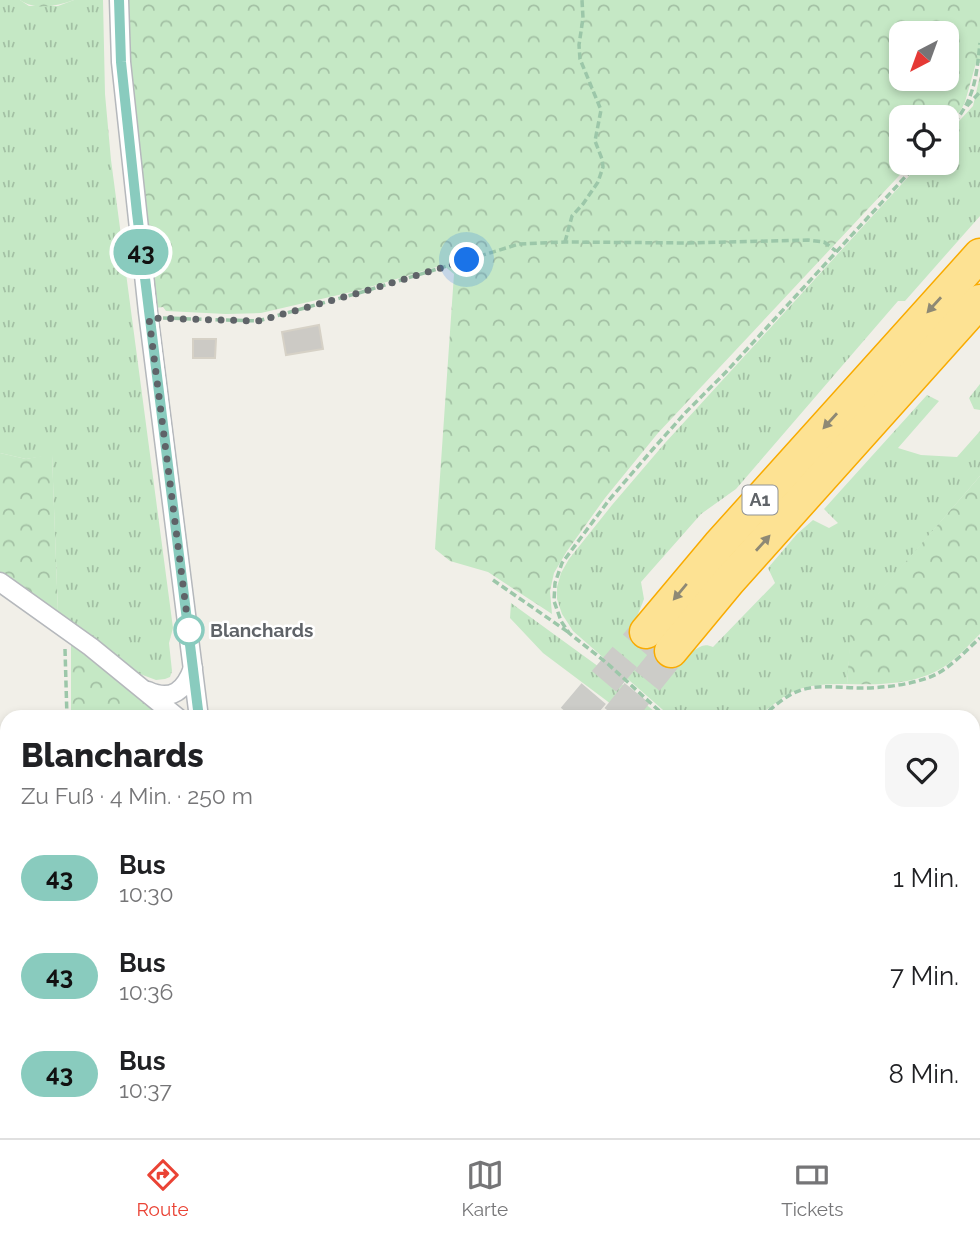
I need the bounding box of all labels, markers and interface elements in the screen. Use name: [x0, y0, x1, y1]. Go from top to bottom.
north arrow: [889, 21, 959, 91]
map controls: [889, 21, 959, 175]
button: locate: [889, 105, 959, 175]
line badge: 43: [110, 229, 172, 275]
text: 43: [127, 237, 155, 266]
your location: [449, 242, 484, 277]
one-way arrow: [926, 296, 942, 314]
one-way arrow: [822, 412, 838, 430]
road number: A1: [742, 486, 778, 514]
one-way arrow: [755, 534, 771, 552]
one-way arrow: [673, 583, 688, 600]
marker: Blanchards: [174, 615, 204, 645]
place label: Blanchards: [210, 619, 313, 641]
button: heart: [885, 733, 959, 807]
text: Blanchards: [21, 736, 204, 775]
text: Zu Fuß · 4 Min. · 250 m: [21, 782, 253, 809]
text: Bus: [119, 850, 166, 880]
text: 43: [46, 863, 73, 892]
text: 1 Min.: [893, 863, 959, 893]
text: 10:30: [119, 880, 174, 907]
text: Bus: [119, 948, 166, 978]
text: 43: [46, 961, 73, 990]
text: 7 Min.: [890, 961, 959, 991]
text: 10:36: [119, 978, 173, 1005]
text: Bus: [119, 1046, 166, 1076]
text: 43: [46, 1059, 73, 1088]
text: 8 Min.: [888, 1059, 959, 1089]
text: 10:37: [119, 1076, 172, 1103]
tab: Route: [137, 1156, 189, 1220]
tab: Karte: [462, 1156, 508, 1220]
tab: Tickets: [781, 1156, 843, 1220]

